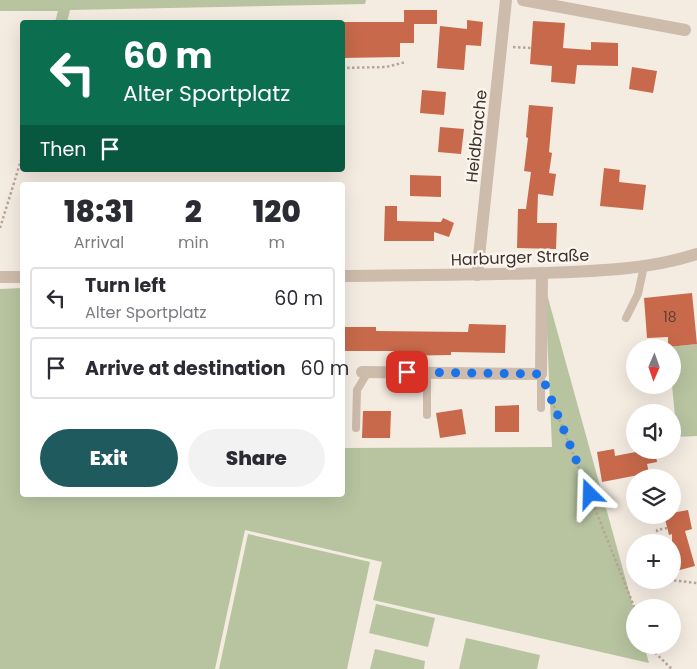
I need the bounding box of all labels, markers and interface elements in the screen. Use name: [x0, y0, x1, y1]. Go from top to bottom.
text: 60 m: [123, 31, 213, 80]
icon: left: [40, 40, 105, 105]
text: Alter Sportplatz: [123, 78, 290, 109]
street label: Heidbrache: [460, 88, 493, 184]
icon: arrive: [96, 135, 124, 163]
text: Then: [40, 136, 86, 163]
text: 18:31: [64, 190, 134, 233]
text: 2: [185, 190, 202, 233]
text: 120: [253, 190, 301, 233]
text: Arrival: [74, 231, 124, 254]
text: min: [178, 231, 209, 254]
text: m: [269, 231, 285, 254]
street label: Harburger Straße: [450, 244, 590, 271]
text: Turn left: [85, 272, 166, 299]
icon: left: [42, 284, 70, 312]
text: 60 m: [274, 285, 323, 312]
text: Alter Sportplatz: [85, 301, 207, 324]
house number: 18: [663, 307, 677, 327]
north arrow: [626, 339, 681, 394]
map controls: [626, 339, 681, 654]
pin: [386, 351, 428, 393]
icon: arrive: [42, 354, 70, 382]
text: Arrive at destination: [85, 355, 286, 382]
text: 60 m: [301, 355, 349, 382]
icon: arrive: [393, 358, 421, 386]
button: sound: [626, 404, 681, 459]
button: Exit: [40, 429, 178, 487]
button: Share: [188, 429, 325, 487]
position arrow: [563, 467, 615, 519]
button: layers: [626, 469, 681, 524]
button: +: [626, 534, 681, 589]
button: −: [626, 599, 681, 654]

